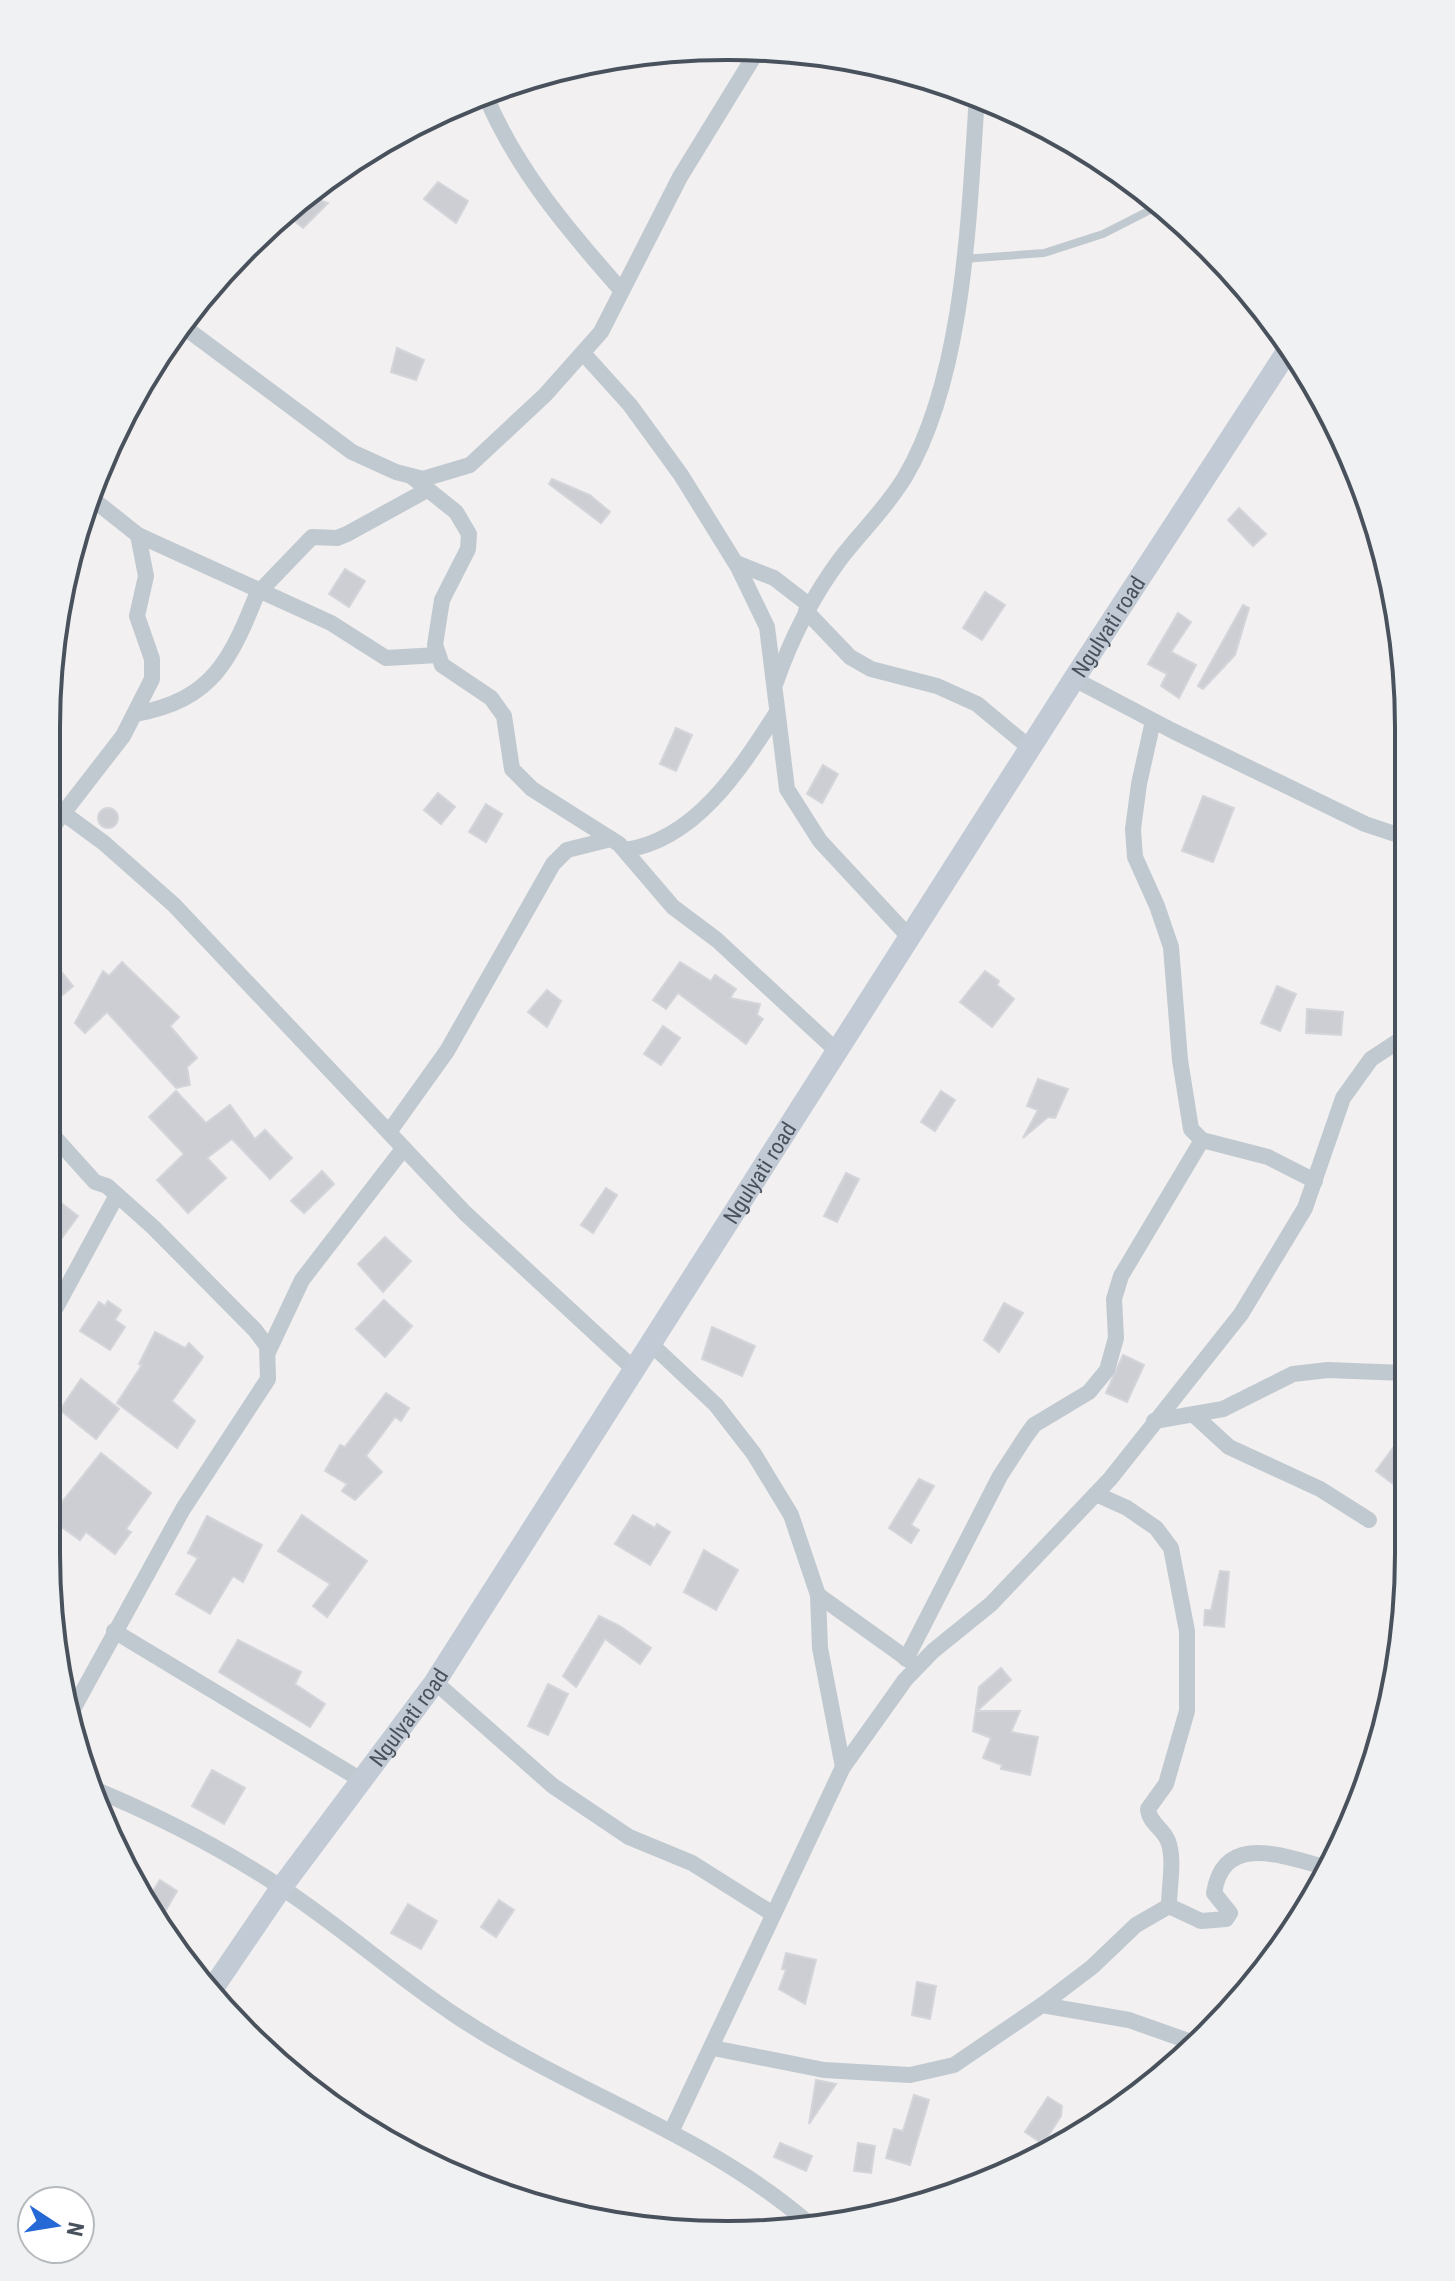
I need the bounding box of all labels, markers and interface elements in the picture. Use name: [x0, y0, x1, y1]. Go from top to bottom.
street label: Ngulyati road: [1067, 572, 1151, 682]
street label: Ngulyati road: [718, 1118, 801, 1228]
street label: Ngulyati road: [364, 1664, 453, 1771]
north arrow: [16, 2185, 96, 2265]
text: N: [61, 2220, 89, 2238]

